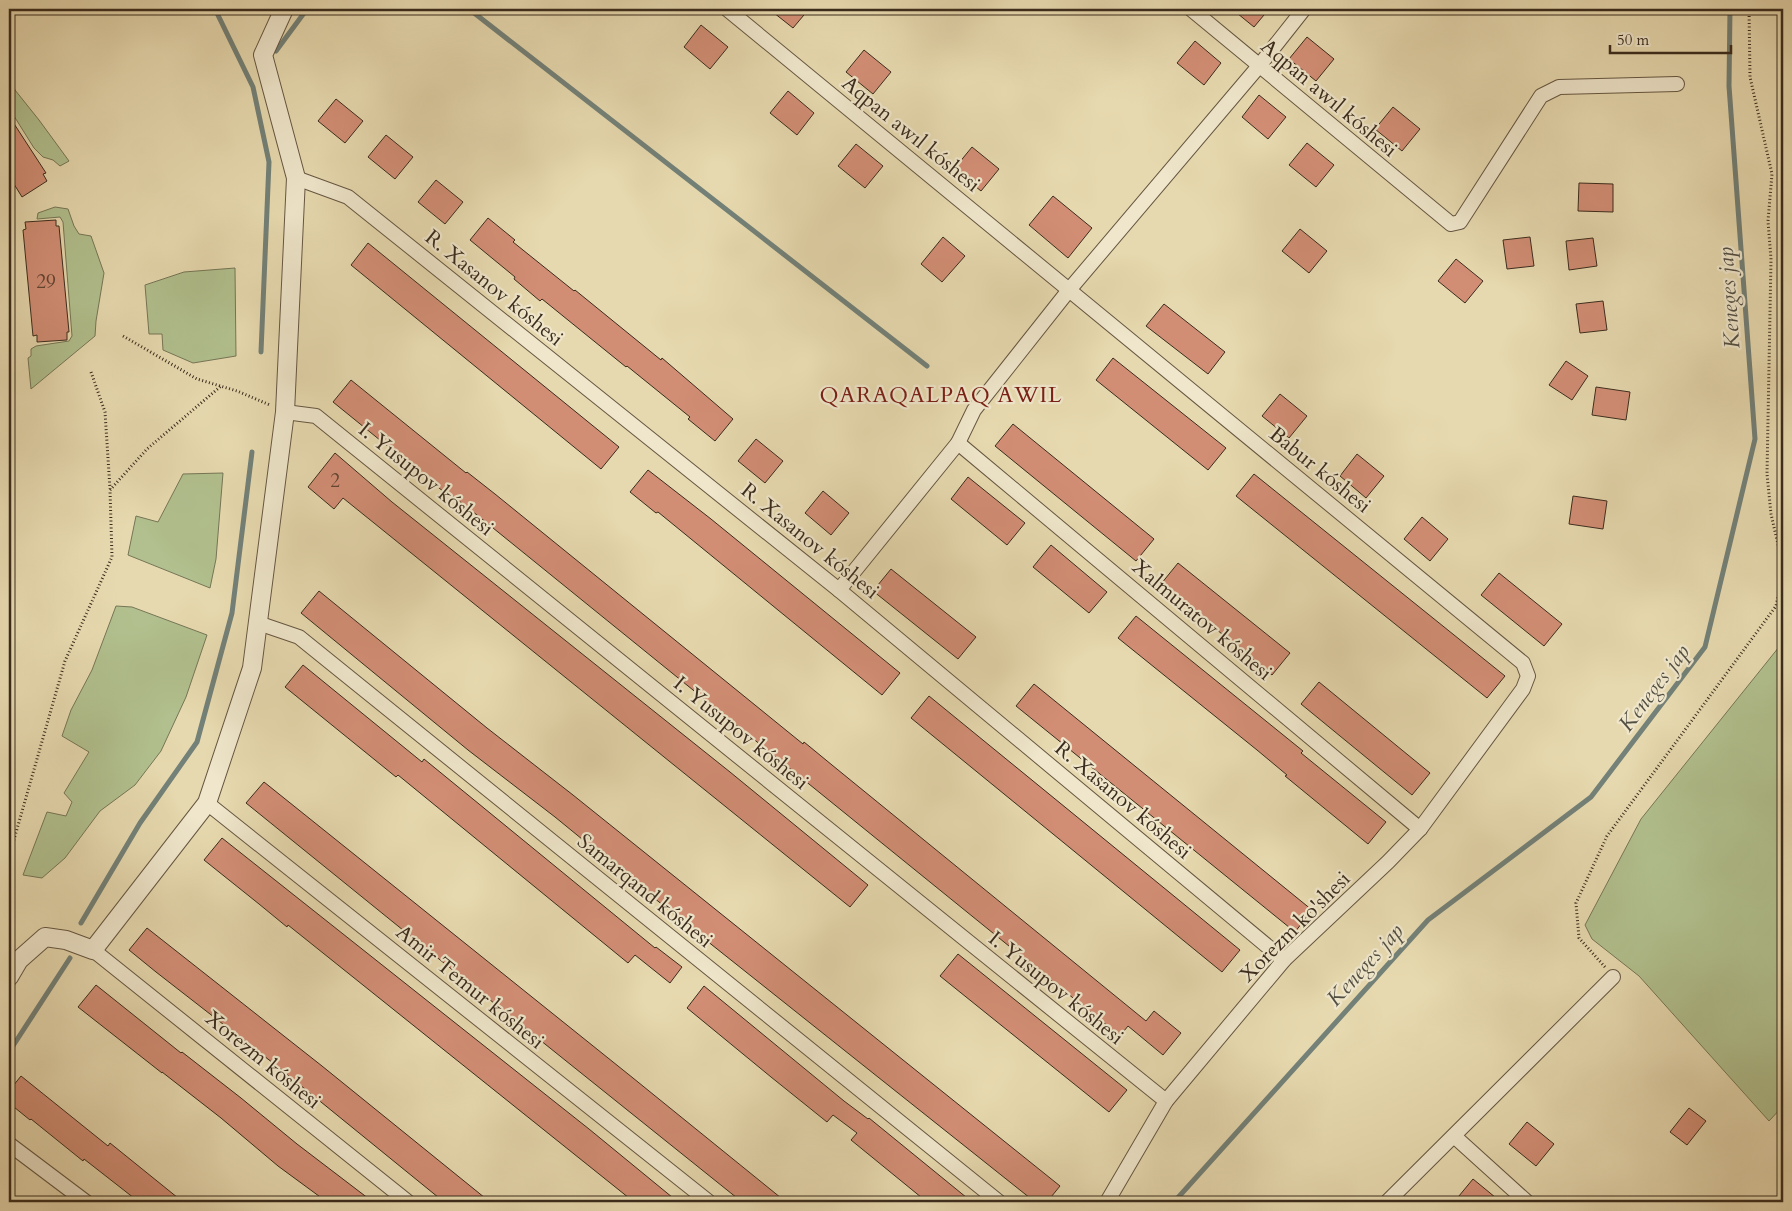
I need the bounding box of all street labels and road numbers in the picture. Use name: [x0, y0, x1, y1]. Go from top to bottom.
street label: Aqpan awıl kóshesi: [1254, 32, 1404, 164]
street label: Aqpan awıl kóshesi: [836, 69, 986, 199]
street label: R. Xasanov kóshesi: [419, 223, 569, 353]
street label: I. Yusupov kóshesi: [352, 415, 500, 543]
street label: Babur kóshesi: [1263, 420, 1377, 520]
street label: R. Xasanov kóshesi: [735, 476, 885, 606]
street label: Xalmuratov kóshesi: [1126, 553, 1278, 687]
street label: I. Yusupov kóshesi: [667, 669, 815, 797]
street label: R. Xasanov kóshesi: [1048, 734, 1198, 866]
street label: Samarqand kóshesi: [571, 827, 719, 955]
street label: Xorezm ko'shesi: [1233, 865, 1357, 989]
street label: Amir Temur kóshesi: [390, 918, 550, 1056]
street label: I. Yusupov kóshesi: [982, 924, 1130, 1052]
street label: Xorezm kóshesi: [199, 1004, 327, 1116]

